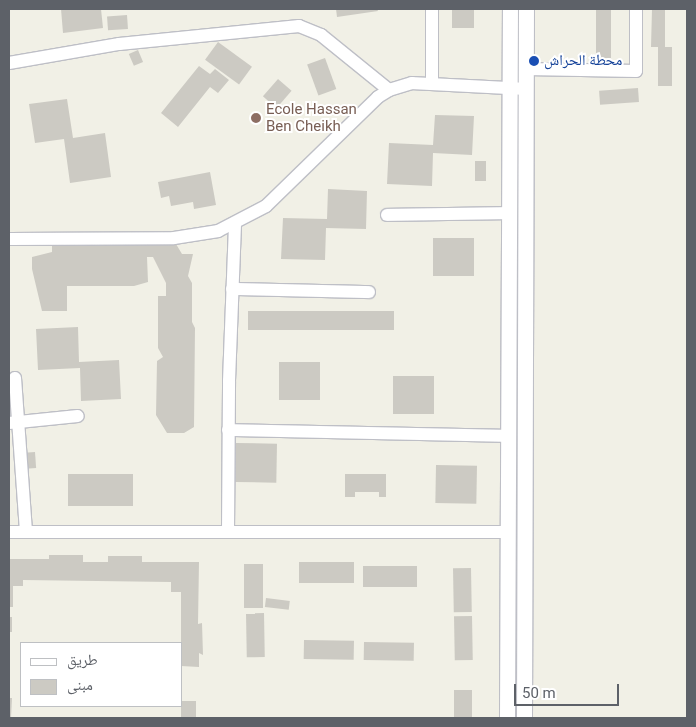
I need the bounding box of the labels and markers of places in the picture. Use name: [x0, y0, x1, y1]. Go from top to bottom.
place label: محطة الحراش: [544, 52, 622, 70]
marker: محطة الحراش: [528, 55, 540, 67]
place label: Ecole Hassan Ben Cheikh: [266, 100, 357, 135]
marker: Ecole Hassan Ben Cheikh: [250, 112, 262, 124]

